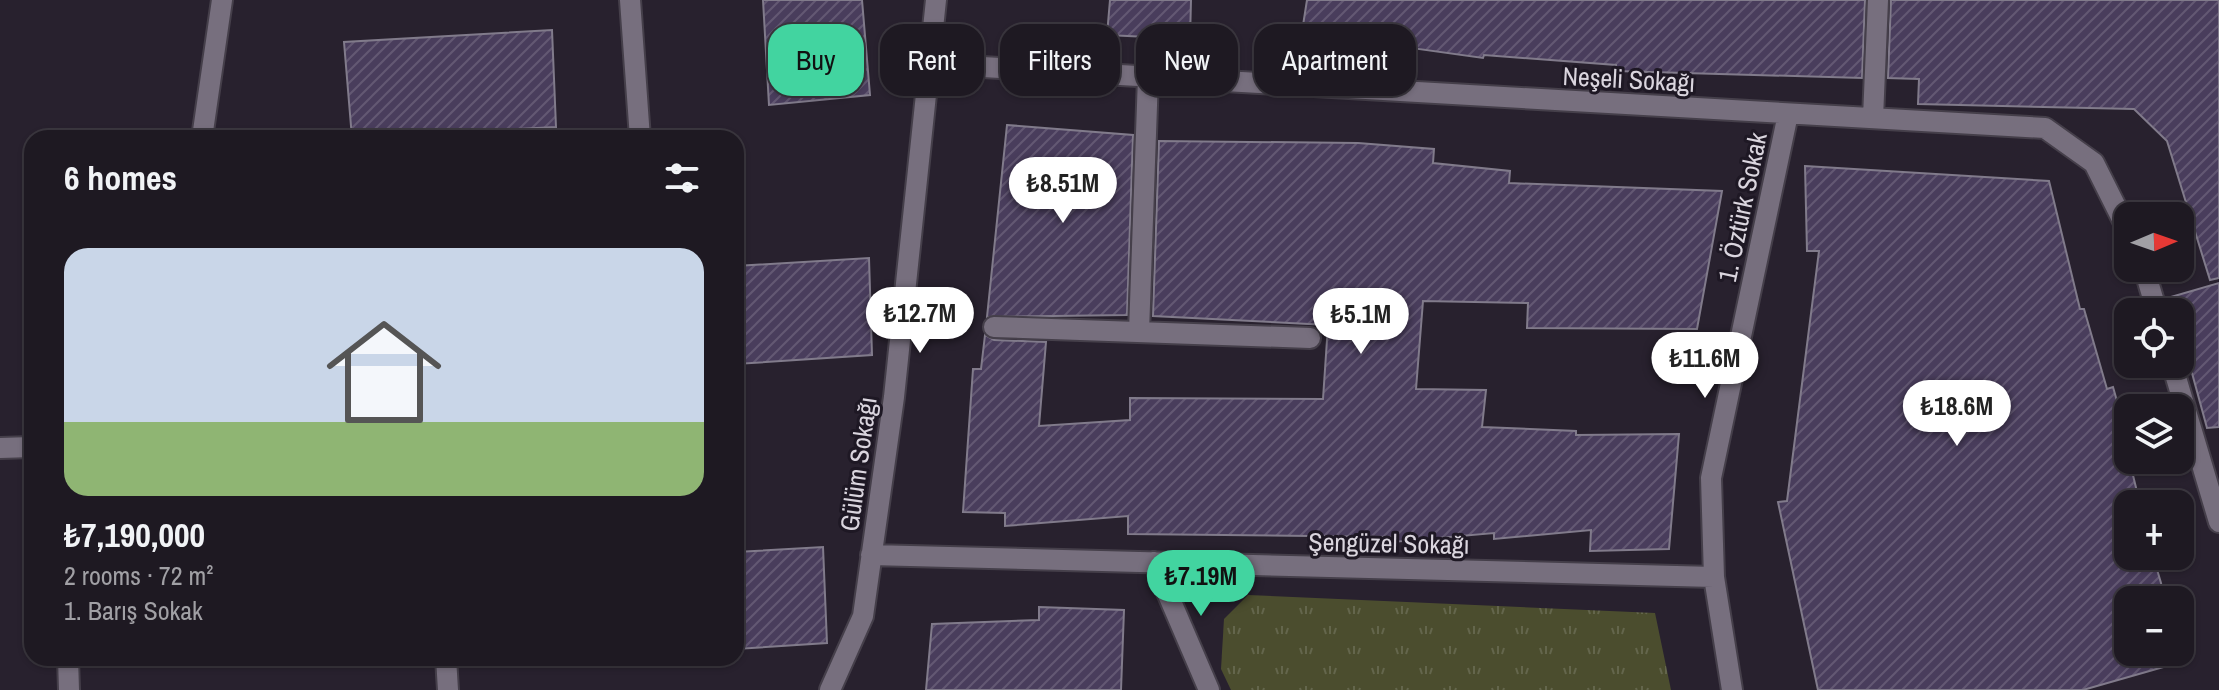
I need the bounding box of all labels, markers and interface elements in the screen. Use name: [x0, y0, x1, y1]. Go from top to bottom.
chip: Buy: [768, 24, 864, 96]
chip: Rent: [880, 24, 984, 96]
chip: Filters: [1000, 24, 1120, 96]
chip: New: [1136, 24, 1238, 96]
chip: Apartment: [1254, 24, 1416, 96]
street label: Neşeli Sokağı: [1562, 58, 1696, 100]
street label: 1. Öztürk Sokak: [1709, 129, 1775, 285]
text: 6 homes: [64, 155, 177, 201]
icon: filters: [660, 156, 704, 200]
pin: ₺8.51M: [998, 157, 1128, 225]
text: ₺8.51M: [1027, 165, 1099, 200]
north arrow: [2114, 202, 2194, 282]
map controls: [2114, 202, 2194, 666]
pin: ₺12.7M: [855, 287, 985, 355]
pin: ₺5.1M: [1305, 288, 1417, 356]
text: ₺12.7M: [884, 295, 956, 330]
text: ₺5.1M: [1331, 296, 1391, 331]
button: locate: [2114, 298, 2194, 378]
icon: home: [312, 300, 456, 444]
pin: ₺11.6M: [1640, 332, 1770, 400]
text: ₺11.6M: [1669, 340, 1741, 375]
pin: ₺18.6M: [1892, 380, 2022, 448]
text: ₺18.6M: [1921, 388, 1993, 423]
button: layers: [2114, 394, 2194, 474]
street label: Gülüm Sokağı: [831, 395, 885, 533]
button: +: [2114, 490, 2194, 570]
text: ₺7,190,000: [64, 512, 205, 558]
street label: Şengüzel Sokağı: [1308, 524, 1470, 562]
pin: ₺7.19M: [1136, 550, 1266, 618]
text: 2 rooms · 72 m²: [64, 558, 213, 593]
text: ₺7.19M: [1165, 558, 1237, 593]
button: −: [2114, 586, 2194, 666]
text: 1. Barış Sokak: [64, 593, 203, 628]

